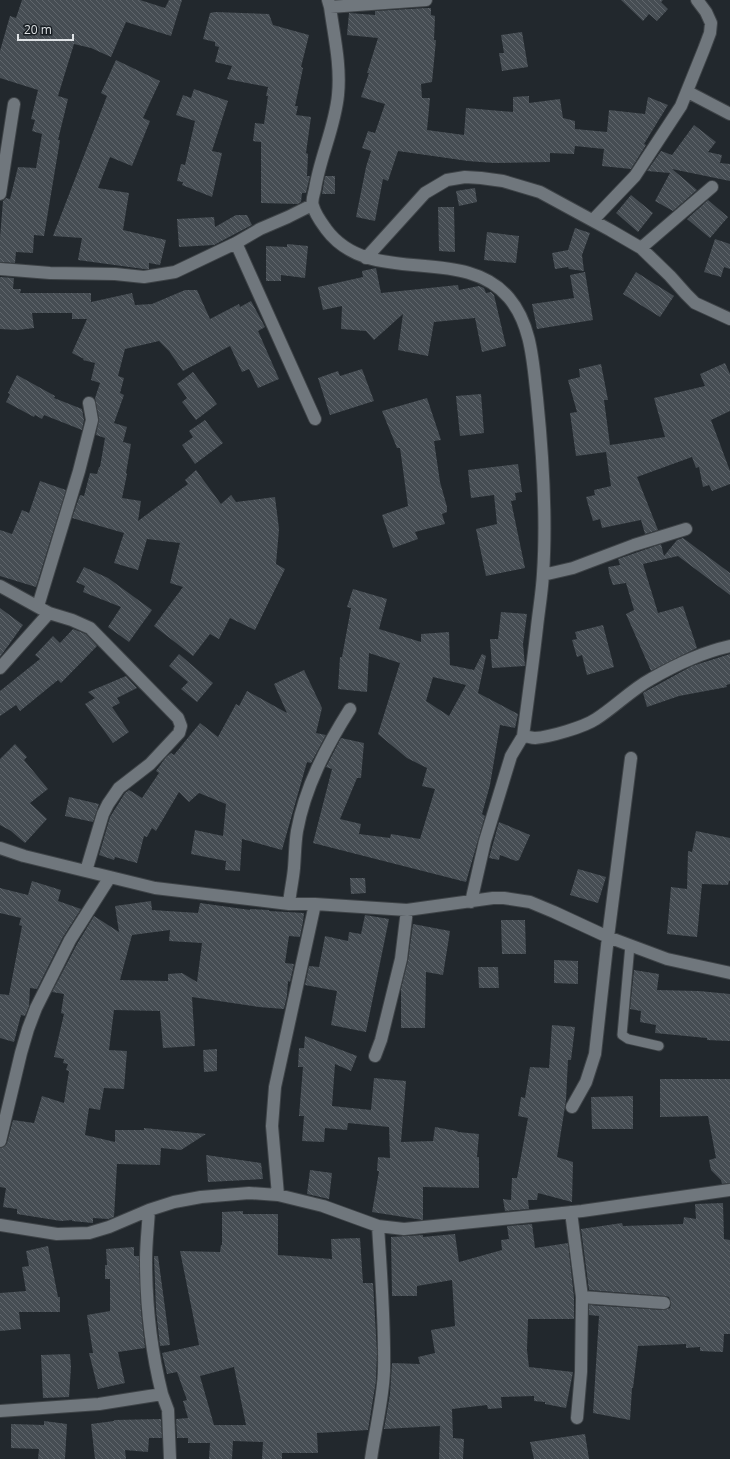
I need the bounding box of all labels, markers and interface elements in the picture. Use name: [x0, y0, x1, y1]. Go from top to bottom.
scale bar: [18, 16, 73, 42]
text: 20 m: [24, 21, 52, 38]

